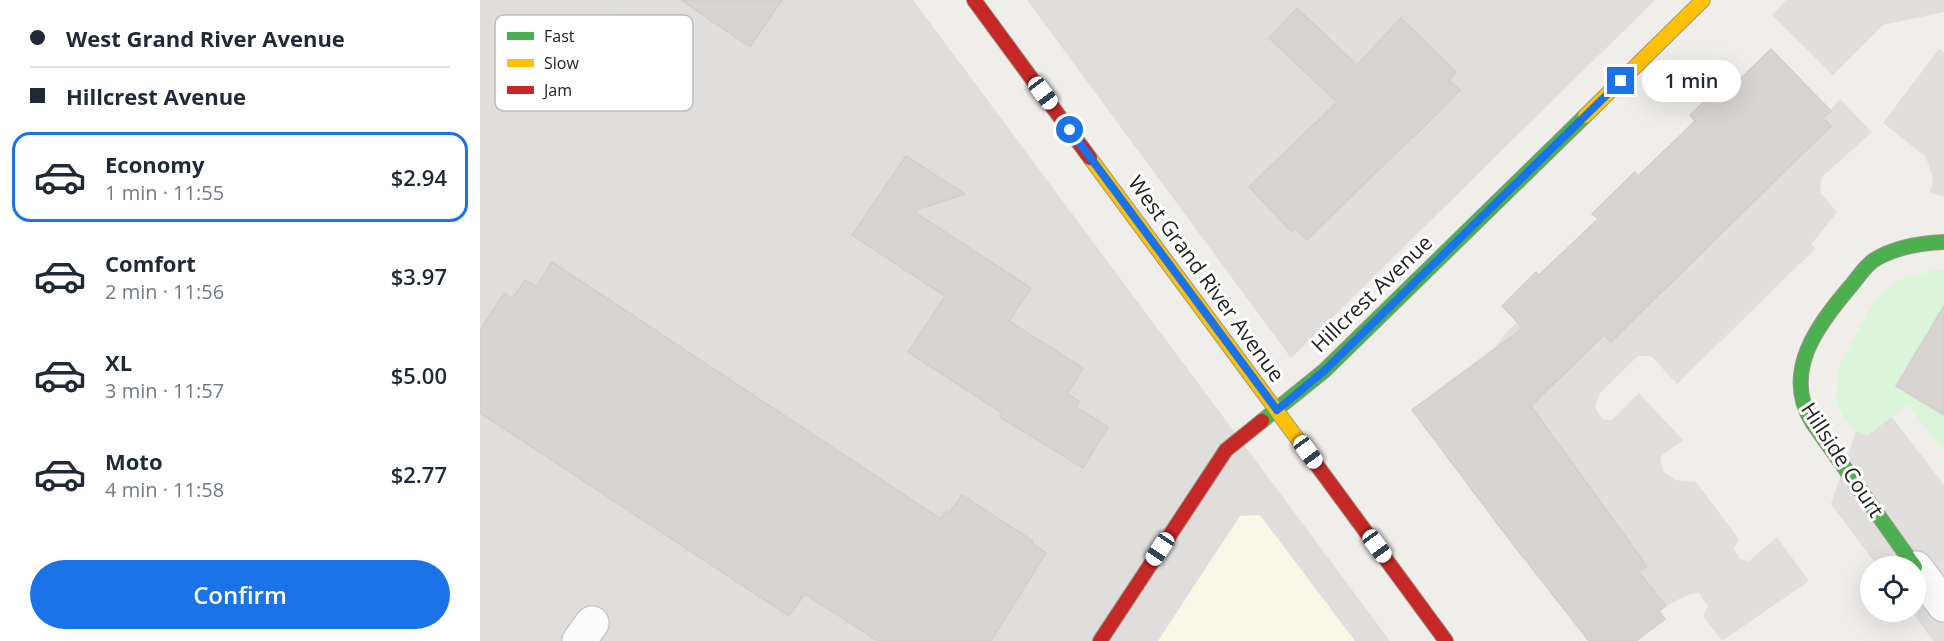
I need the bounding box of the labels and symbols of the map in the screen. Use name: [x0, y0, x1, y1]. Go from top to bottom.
legend: [495, 15, 693, 111]
text: Fast: [544, 25, 575, 47]
text: Slow: [544, 52, 579, 74]
callout: 1 min: [1642, 60, 1741, 102]
route end: [1607, 67, 1634, 94]
car: [1025, 73, 1061, 113]
text: Jam: [542, 79, 572, 101]
route start: [1056, 116, 1083, 143]
street label: West Grand River Avenue: [1122, 170, 1291, 387]
street label: Hillcrest Avenue: [1305, 228, 1438, 358]
street label: Hillside Court: [1795, 397, 1890, 522]
car: [1290, 432, 1326, 472]
car: [1359, 526, 1395, 566]
car: [1142, 529, 1178, 569]

